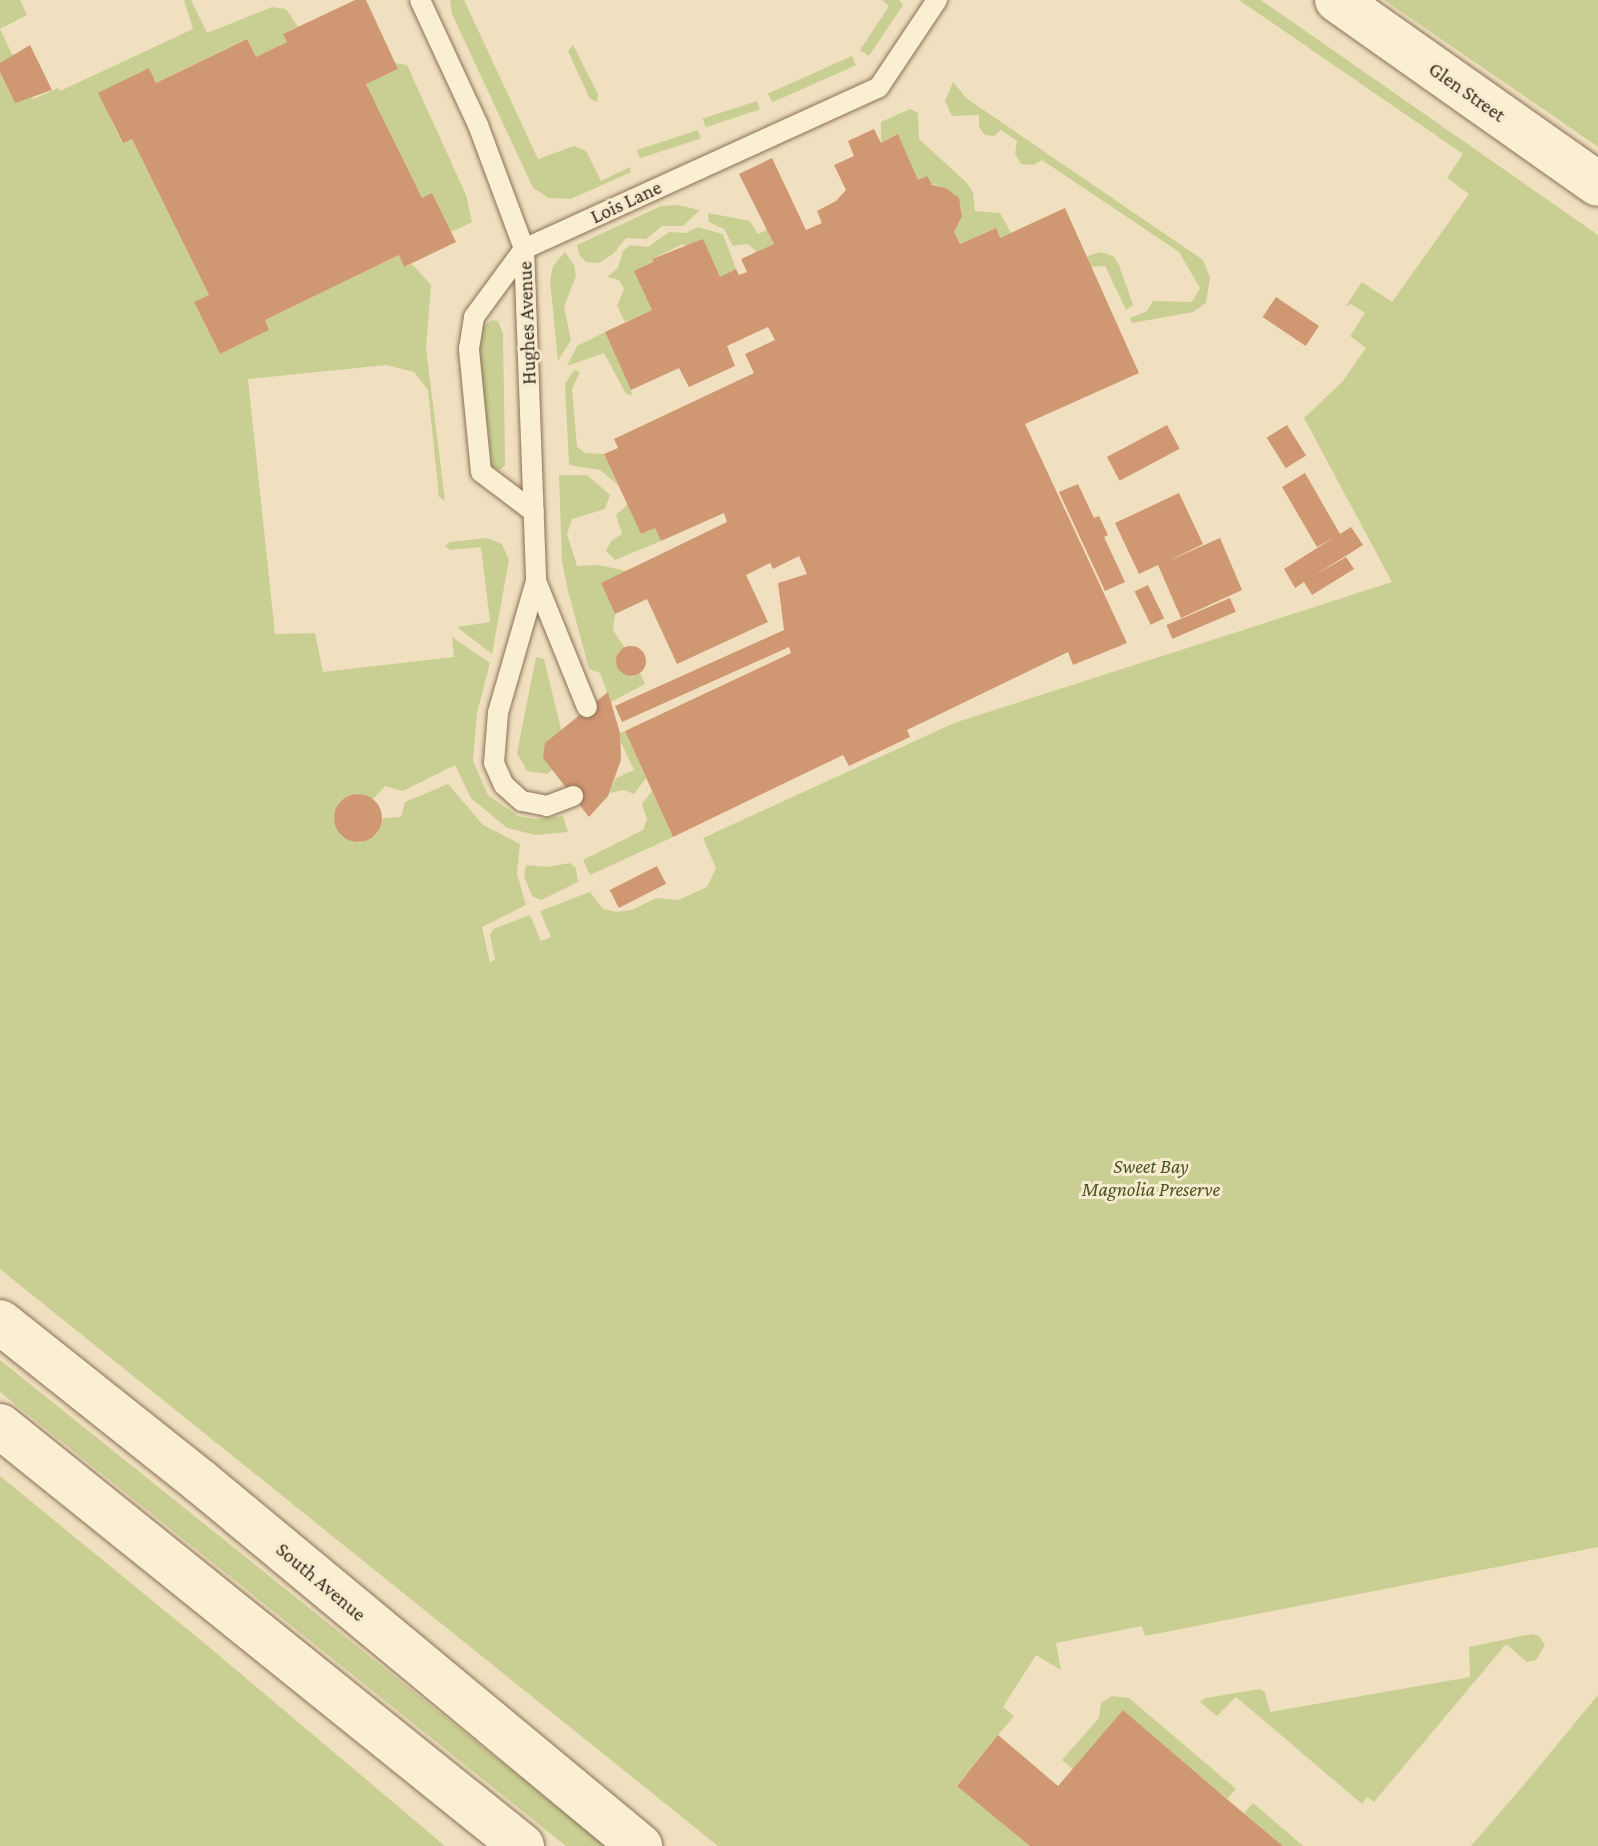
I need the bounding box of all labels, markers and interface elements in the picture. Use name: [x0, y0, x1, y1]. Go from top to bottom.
street label: Glen Street: [1424, 57, 1510, 127]
street label: Lois Lane: [587, 175, 665, 229]
street label: Hughes Avenue: [513, 261, 541, 385]
park label: Sweet Bay Magnolia Preserve: [1082, 1155, 1220, 1202]
street label: South Avenue: [271, 1537, 371, 1627]

